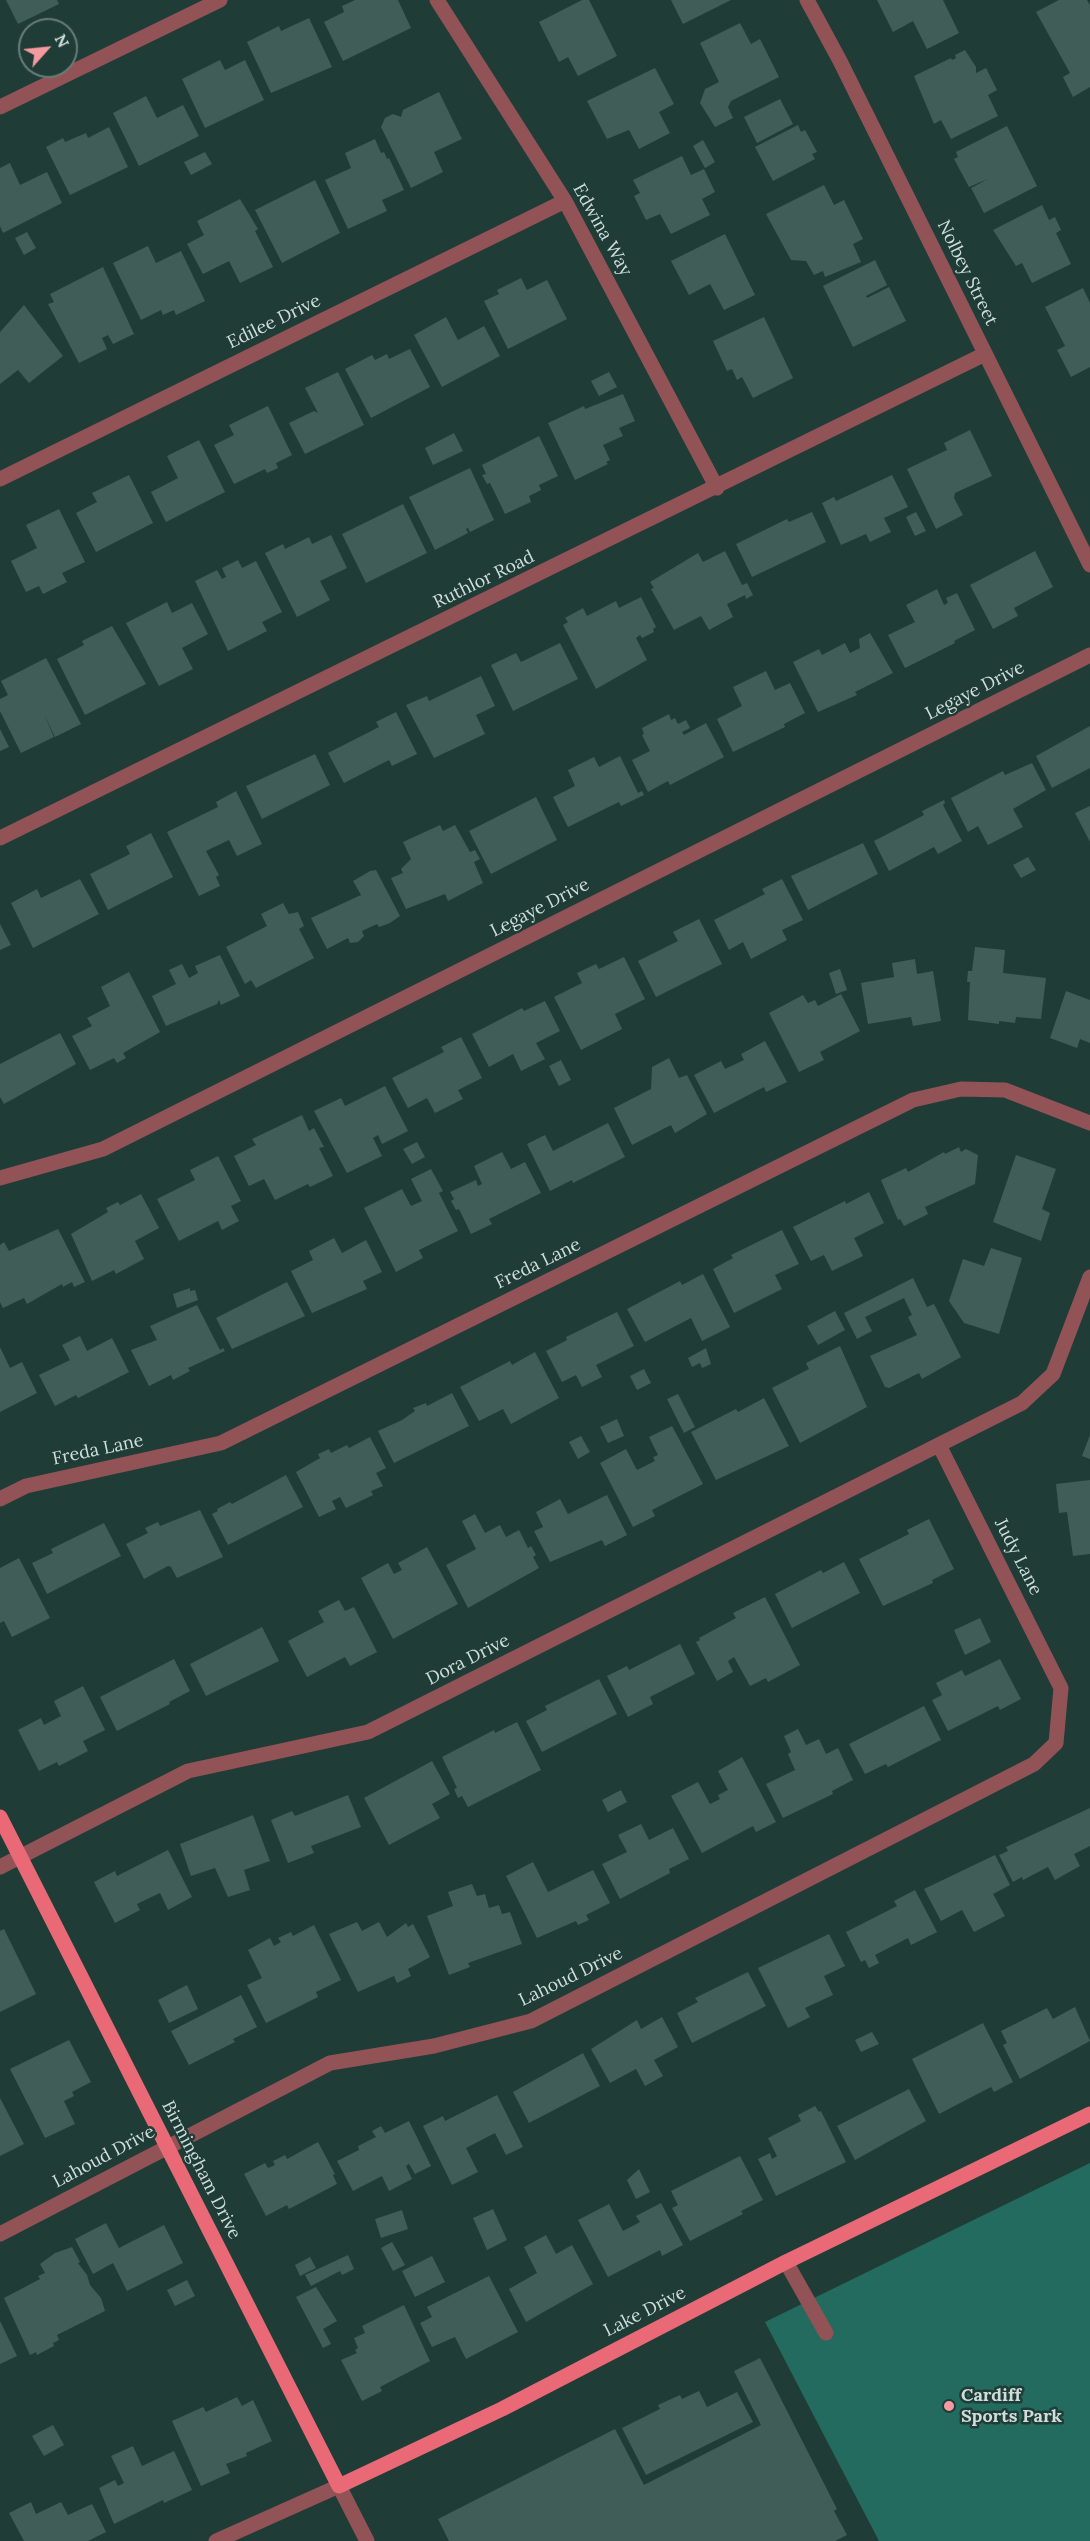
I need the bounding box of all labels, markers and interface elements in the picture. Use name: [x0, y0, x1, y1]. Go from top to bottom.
north arrow: [18, 18, 78, 78]
text: N: [51, 31, 74, 51]
street label: Edwina Way: [568, 180, 636, 280]
street label: Nolbey Street: [932, 217, 1002, 329]
street label: Edilee Drive: [224, 290, 324, 354]
street label: Ruthlor Road: [430, 546, 538, 614]
street label: Legaye Drive: [922, 657, 1028, 725]
street label: Legaye Drive: [487, 874, 593, 942]
street label: Freda Lane: [492, 1234, 584, 1294]
street label: Freda Lane: [50, 1430, 146, 1470]
street label: Judy Lane: [990, 1515, 1046, 1599]
street label: Dora Drive: [423, 1630, 513, 1690]
street label: Lahoud Drive: [516, 1943, 626, 2011]
street label: Birmingham Drive: [157, 2097, 245, 2243]
street label: Lahoud Drive: [49, 2121, 159, 2193]
street label: Lake Drive: [600, 2282, 690, 2342]
place label: Cardiff Sports Park: [961, 2385, 1062, 2428]
marker: Cardiff Sports Park: [942, 2399, 956, 2413]

